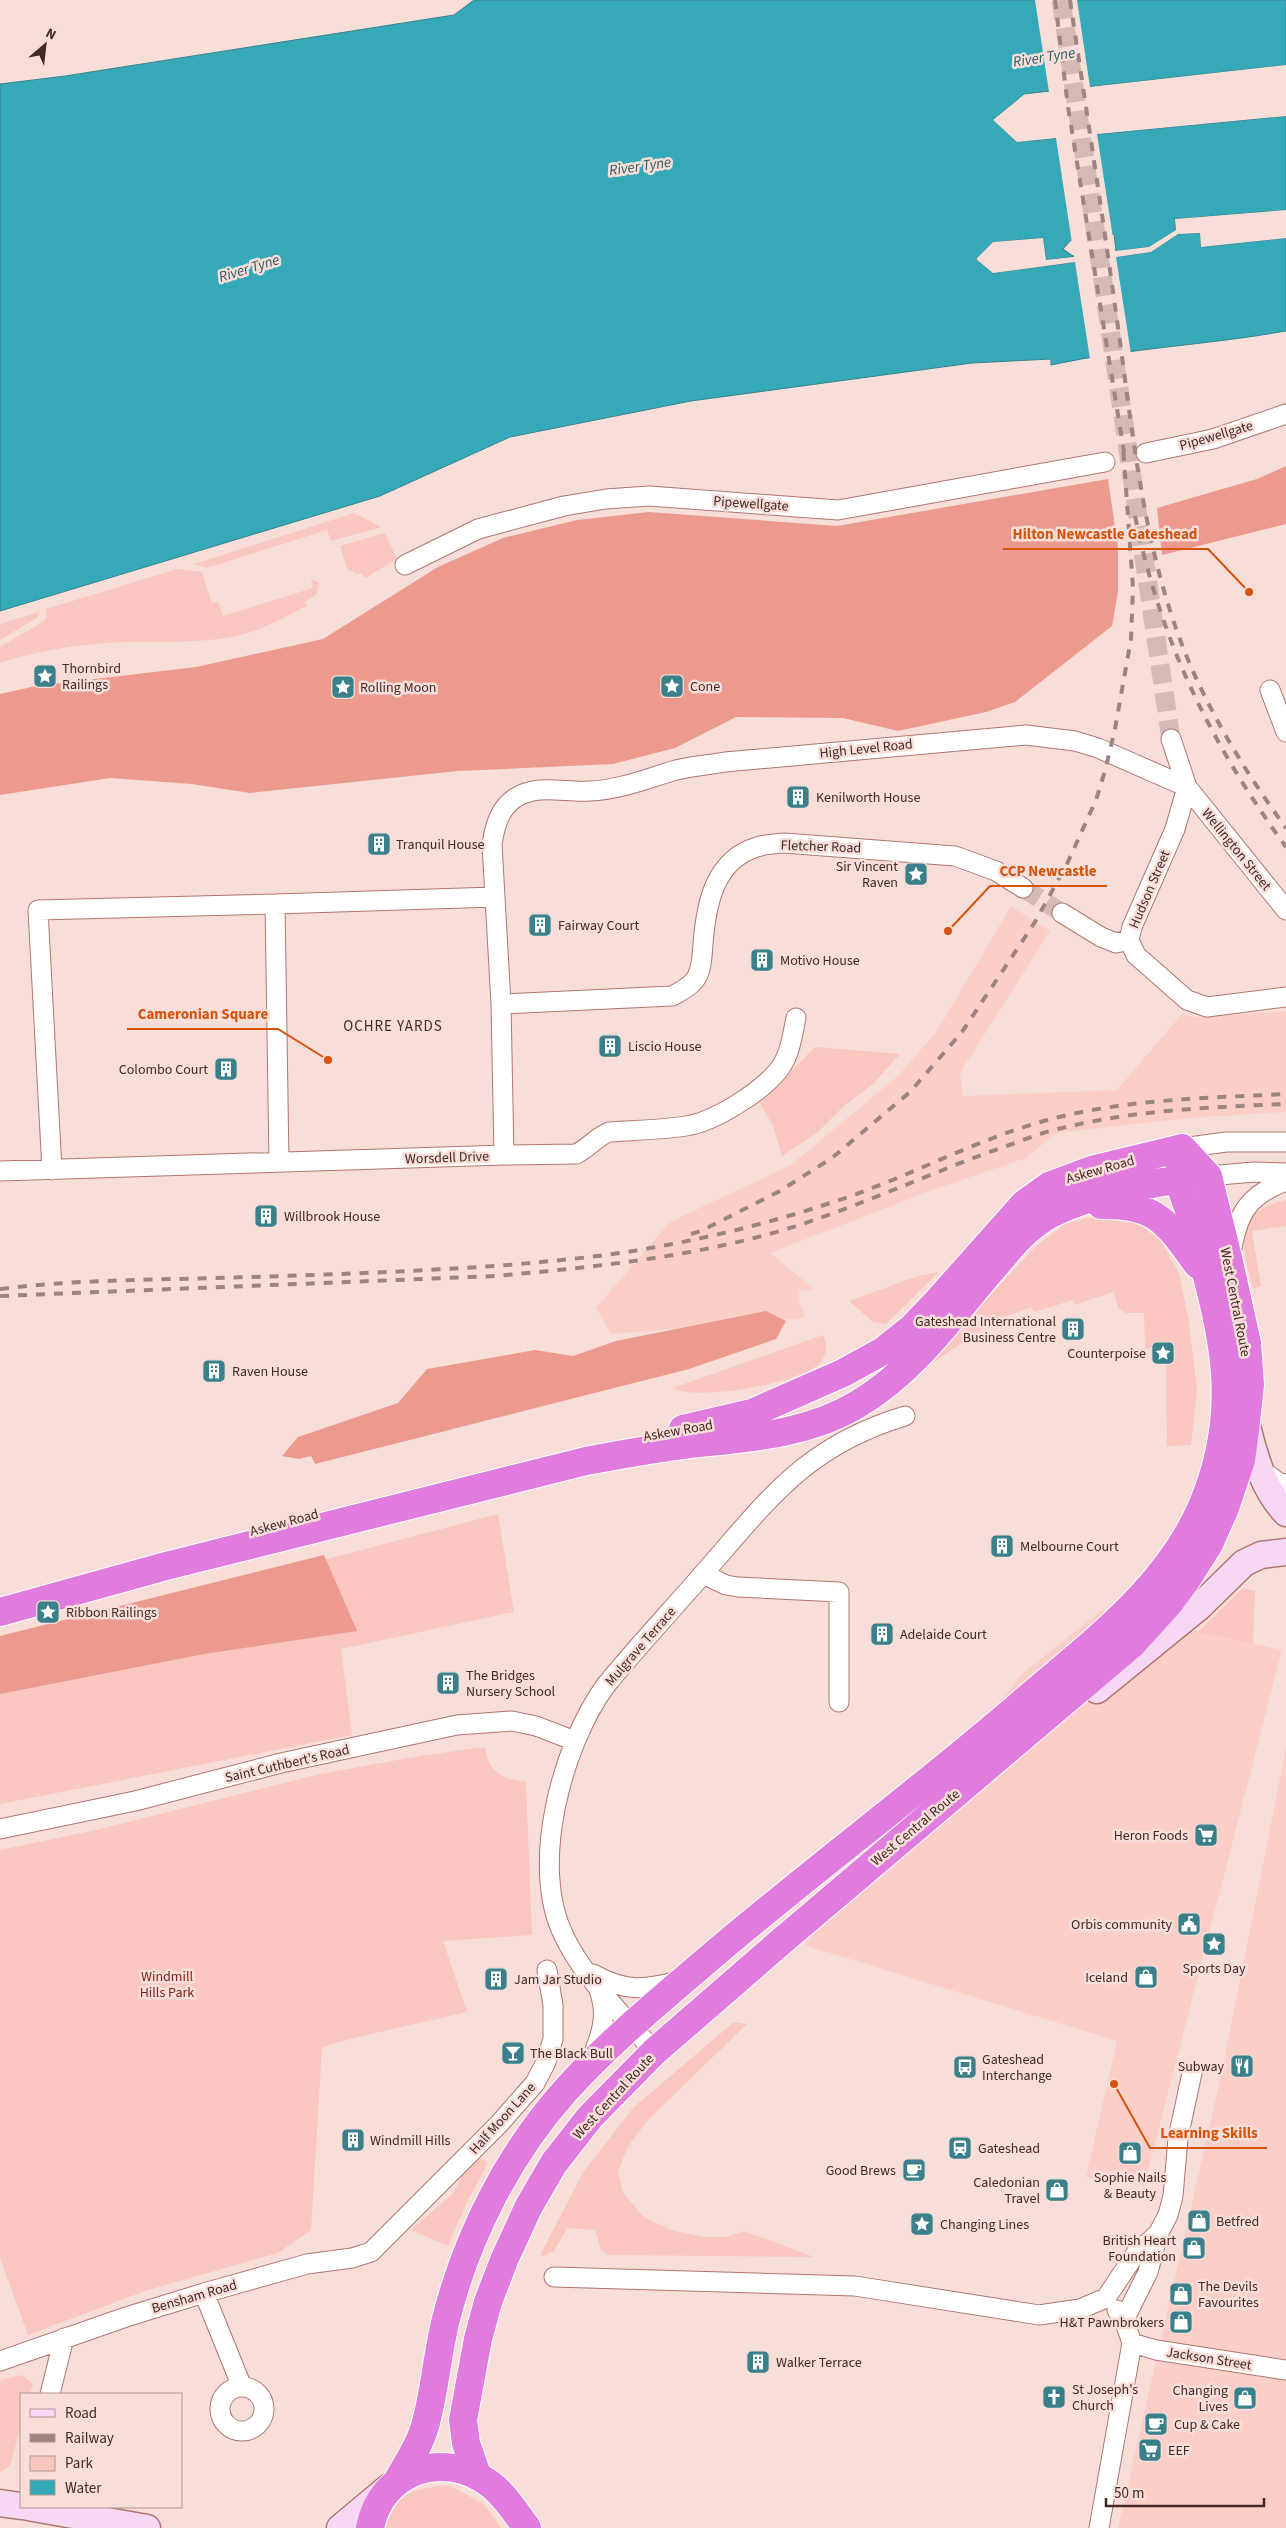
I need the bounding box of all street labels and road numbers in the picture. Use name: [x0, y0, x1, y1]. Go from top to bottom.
street label: Pipewellgate: [1177, 416, 1255, 456]
street label: Pipewellgate: [713, 491, 789, 517]
street label: High Level Road: [819, 734, 914, 764]
street label: Wellington Street: [1197, 804, 1276, 895]
street label: Fletcher Road: [780, 836, 862, 858]
street label: Hudson Street: [1124, 847, 1176, 932]
street label: Worsdell Drive: [405, 1147, 490, 1169]
street label: Askew Road: [1064, 1151, 1137, 1189]
street label: West Central Route: [1215, 1246, 1255, 1359]
street label: Askew Road: [642, 1415, 715, 1447]
street label: Askew Road: [248, 1504, 321, 1542]
street label: Mulgrave Terrace: [601, 1603, 681, 1691]
street label: Saint Cuthbert's Road: [223, 1740, 351, 1788]
street label: West Central Route: [867, 1784, 965, 1871]
street label: West Central Route: [569, 2049, 659, 2144]
street label: Half Moon Lane: [465, 2078, 541, 2159]
street label: Bensham Road: [149, 2275, 239, 2319]
street label: Jackson Street: [1165, 2342, 1253, 2376]

